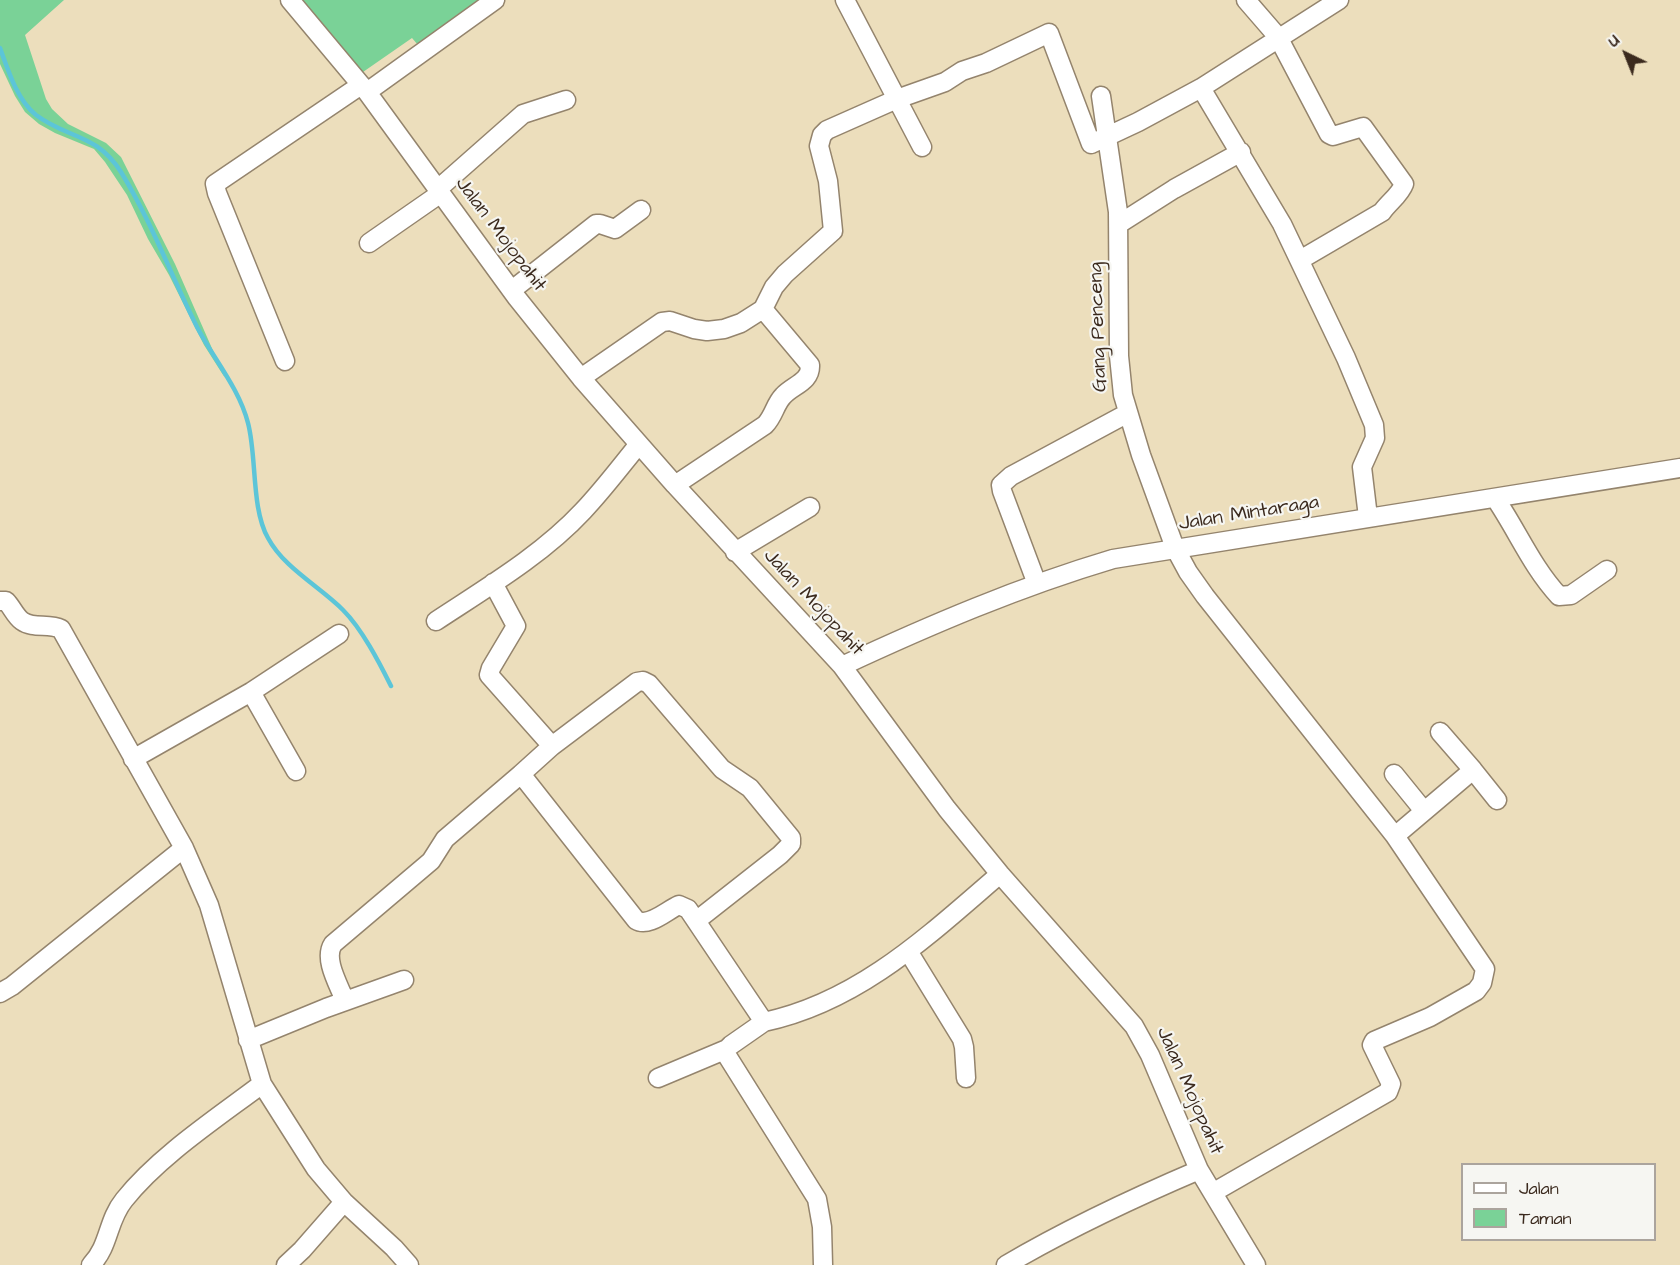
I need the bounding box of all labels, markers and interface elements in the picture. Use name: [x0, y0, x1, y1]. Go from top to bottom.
north arrow: [1596, 24, 1656, 84]
text: U: [1603, 30, 1625, 52]
street label: Jalan Mojopahit: [449, 173, 551, 297]
street label: Gang Penceng: [1085, 262, 1113, 392]
street label: Jalan Mintaraga: [1177, 491, 1321, 537]
street label: Jalan Mojopahit: [758, 545, 868, 661]
street label: Jalan Mojopahit: [1150, 1024, 1228, 1158]
legend: [1461, 1163, 1656, 1241]
text: Jalan: [1519, 1176, 1559, 1201]
text: Taman: [1519, 1206, 1572, 1231]

